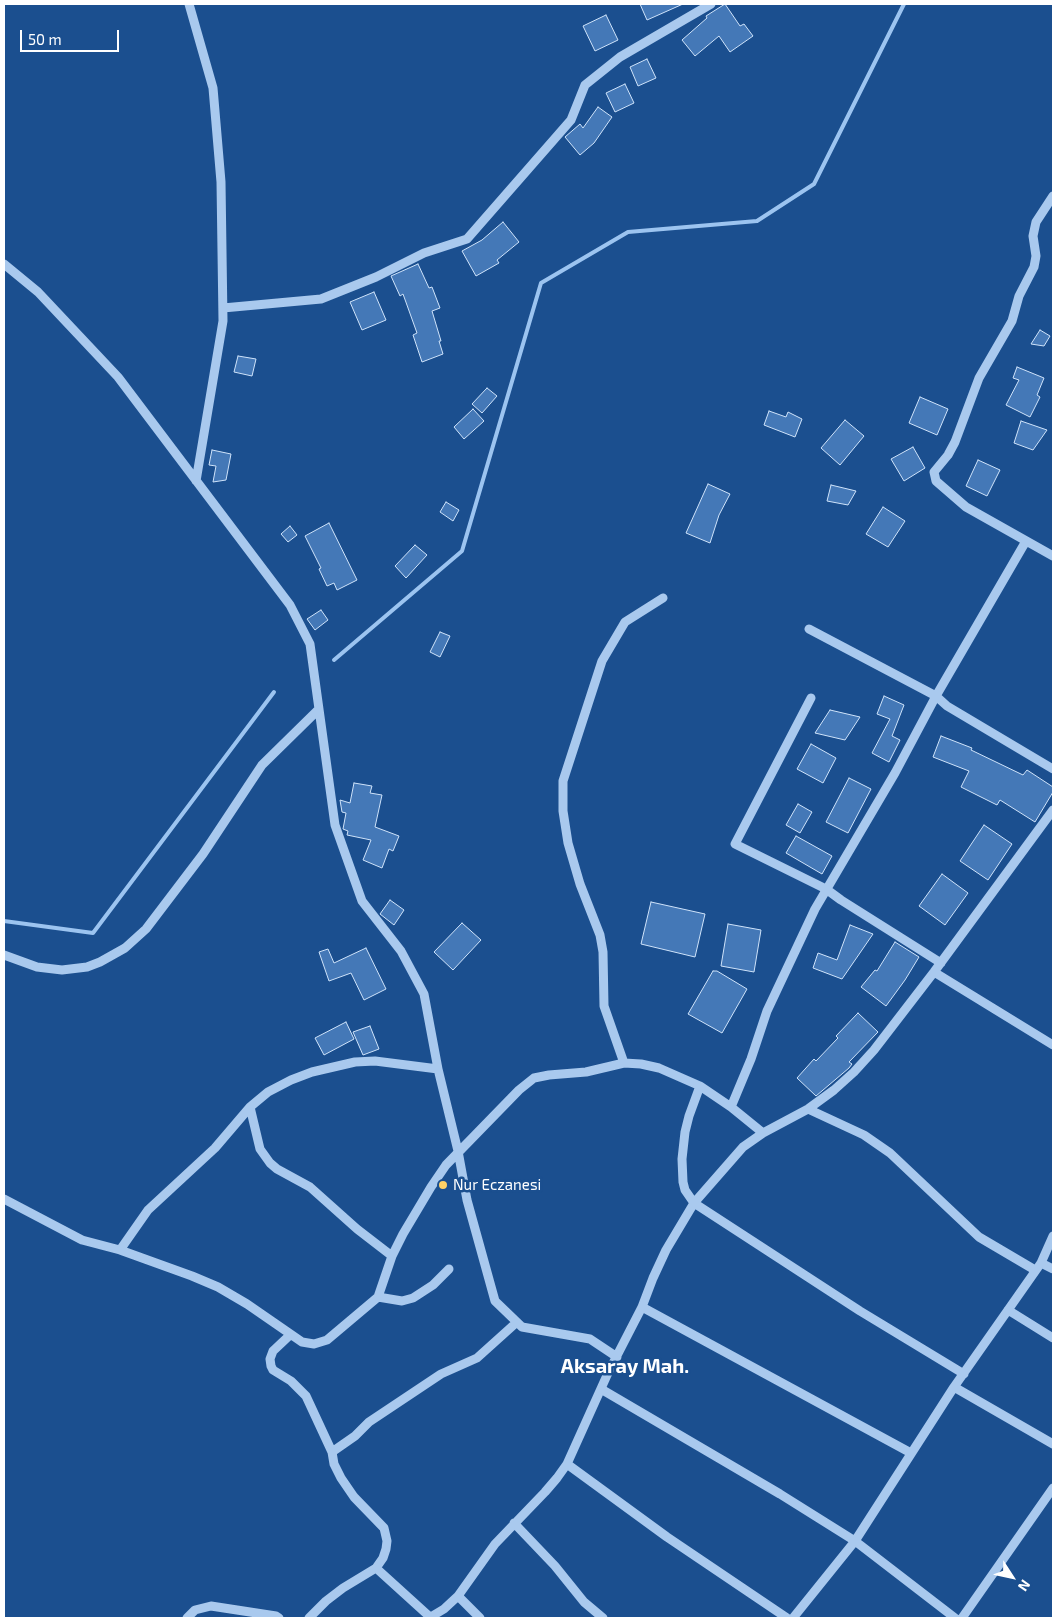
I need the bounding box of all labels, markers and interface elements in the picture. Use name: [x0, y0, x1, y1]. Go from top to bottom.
scale bar: [22, 20, 121, 52]
text: 50 m: [28, 30, 62, 48]
place label: Nur Eczanesi: [453, 1176, 541, 1194]
marker: Nur Eczanesi: [437, 1179, 449, 1191]
district label: Aksaray Mah.: [561, 1354, 689, 1378]
north arrow: [987, 1552, 1037, 1602]
text: N: [1015, 1577, 1035, 1595]

